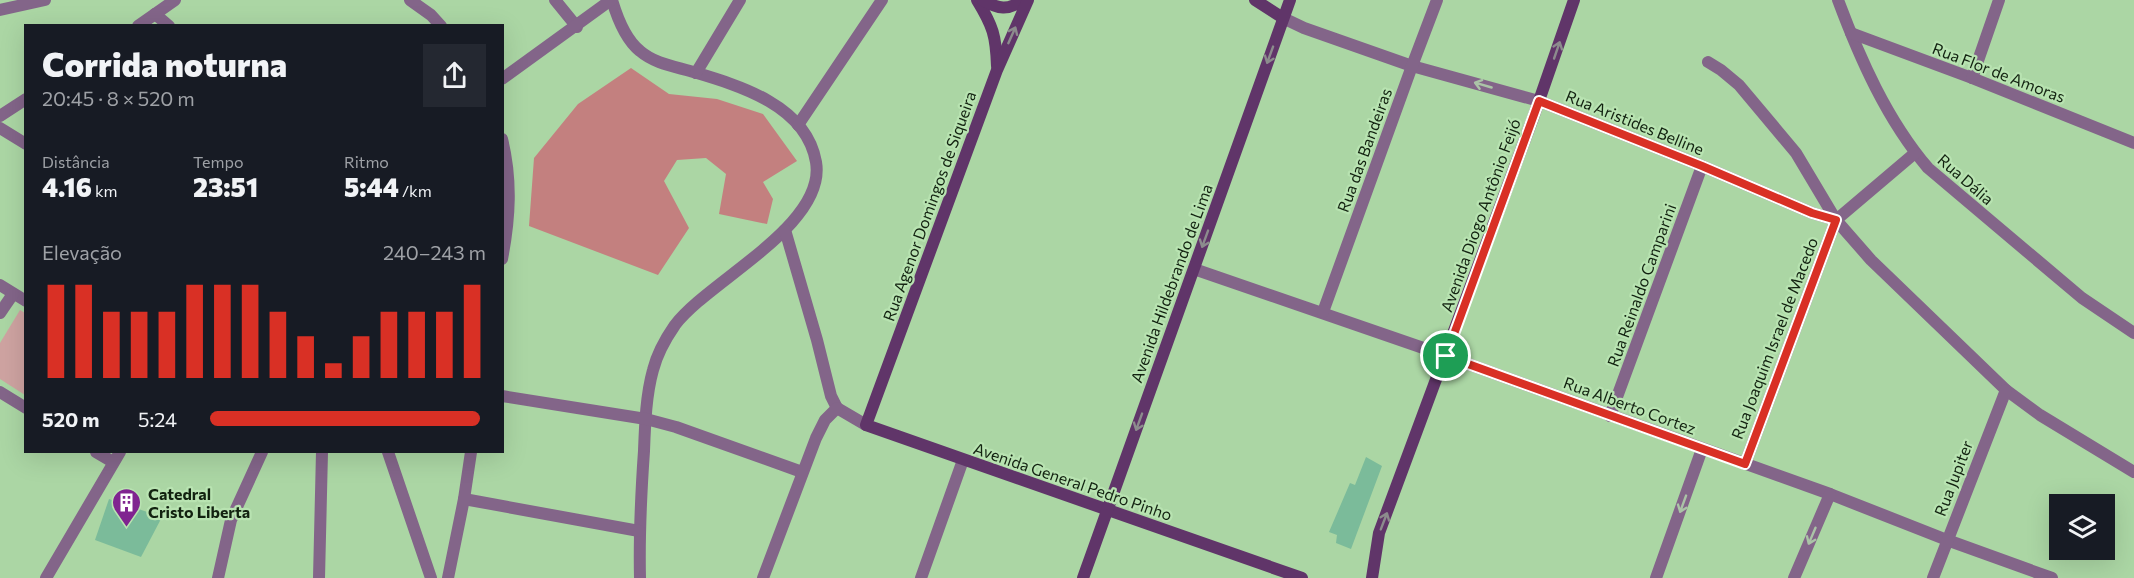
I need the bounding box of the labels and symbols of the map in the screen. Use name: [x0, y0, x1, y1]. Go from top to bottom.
one-way arrow: [1007, 26, 1018, 45]
street label: Rua Flor de Amoras: [1930, 38, 2068, 106]
one-way arrow: [1552, 42, 1563, 60]
one-way arrow: [1264, 45, 1275, 64]
one-way arrow: [1474, 79, 1493, 91]
street label: Rua das Bandeiras: [1333, 85, 1395, 215]
street label: Rua Aristides Belline: [1563, 86, 1707, 158]
street label: Rua Agenor Domingos de Siqueira: [878, 88, 980, 324]
street label: Avenida Diogo Antônio Feijó: [1436, 116, 1524, 314]
street label: Rua Dália: [1934, 150, 1998, 208]
street label: Avenida Hildebrando de Lima: [1126, 181, 1216, 385]
street label: Rua Reinaldo Camparini: [1603, 201, 1679, 369]
one-way arrow: [1198, 229, 1209, 248]
street label: Rua Joaquim Israel de Macedo: [1727, 235, 1821, 441]
pin: [1420, 330, 1471, 381]
street label: Rua Alberto Cortez: [1561, 372, 1699, 438]
one-way arrow: [1132, 412, 1143, 431]
street label: Rua Jupiter: [1930, 437, 1976, 518]
street label: Avenida General Pedro Pinho: [971, 438, 1175, 524]
place label: Catedral Cristo Liberta: [148, 484, 250, 521]
building icon: Catedral Cristo Liberta: [111, 486, 143, 528]
one-way arrow: [1676, 494, 1687, 513]
one-way arrow: [1379, 512, 1390, 531]
one-way arrow: [1806, 526, 1817, 545]

